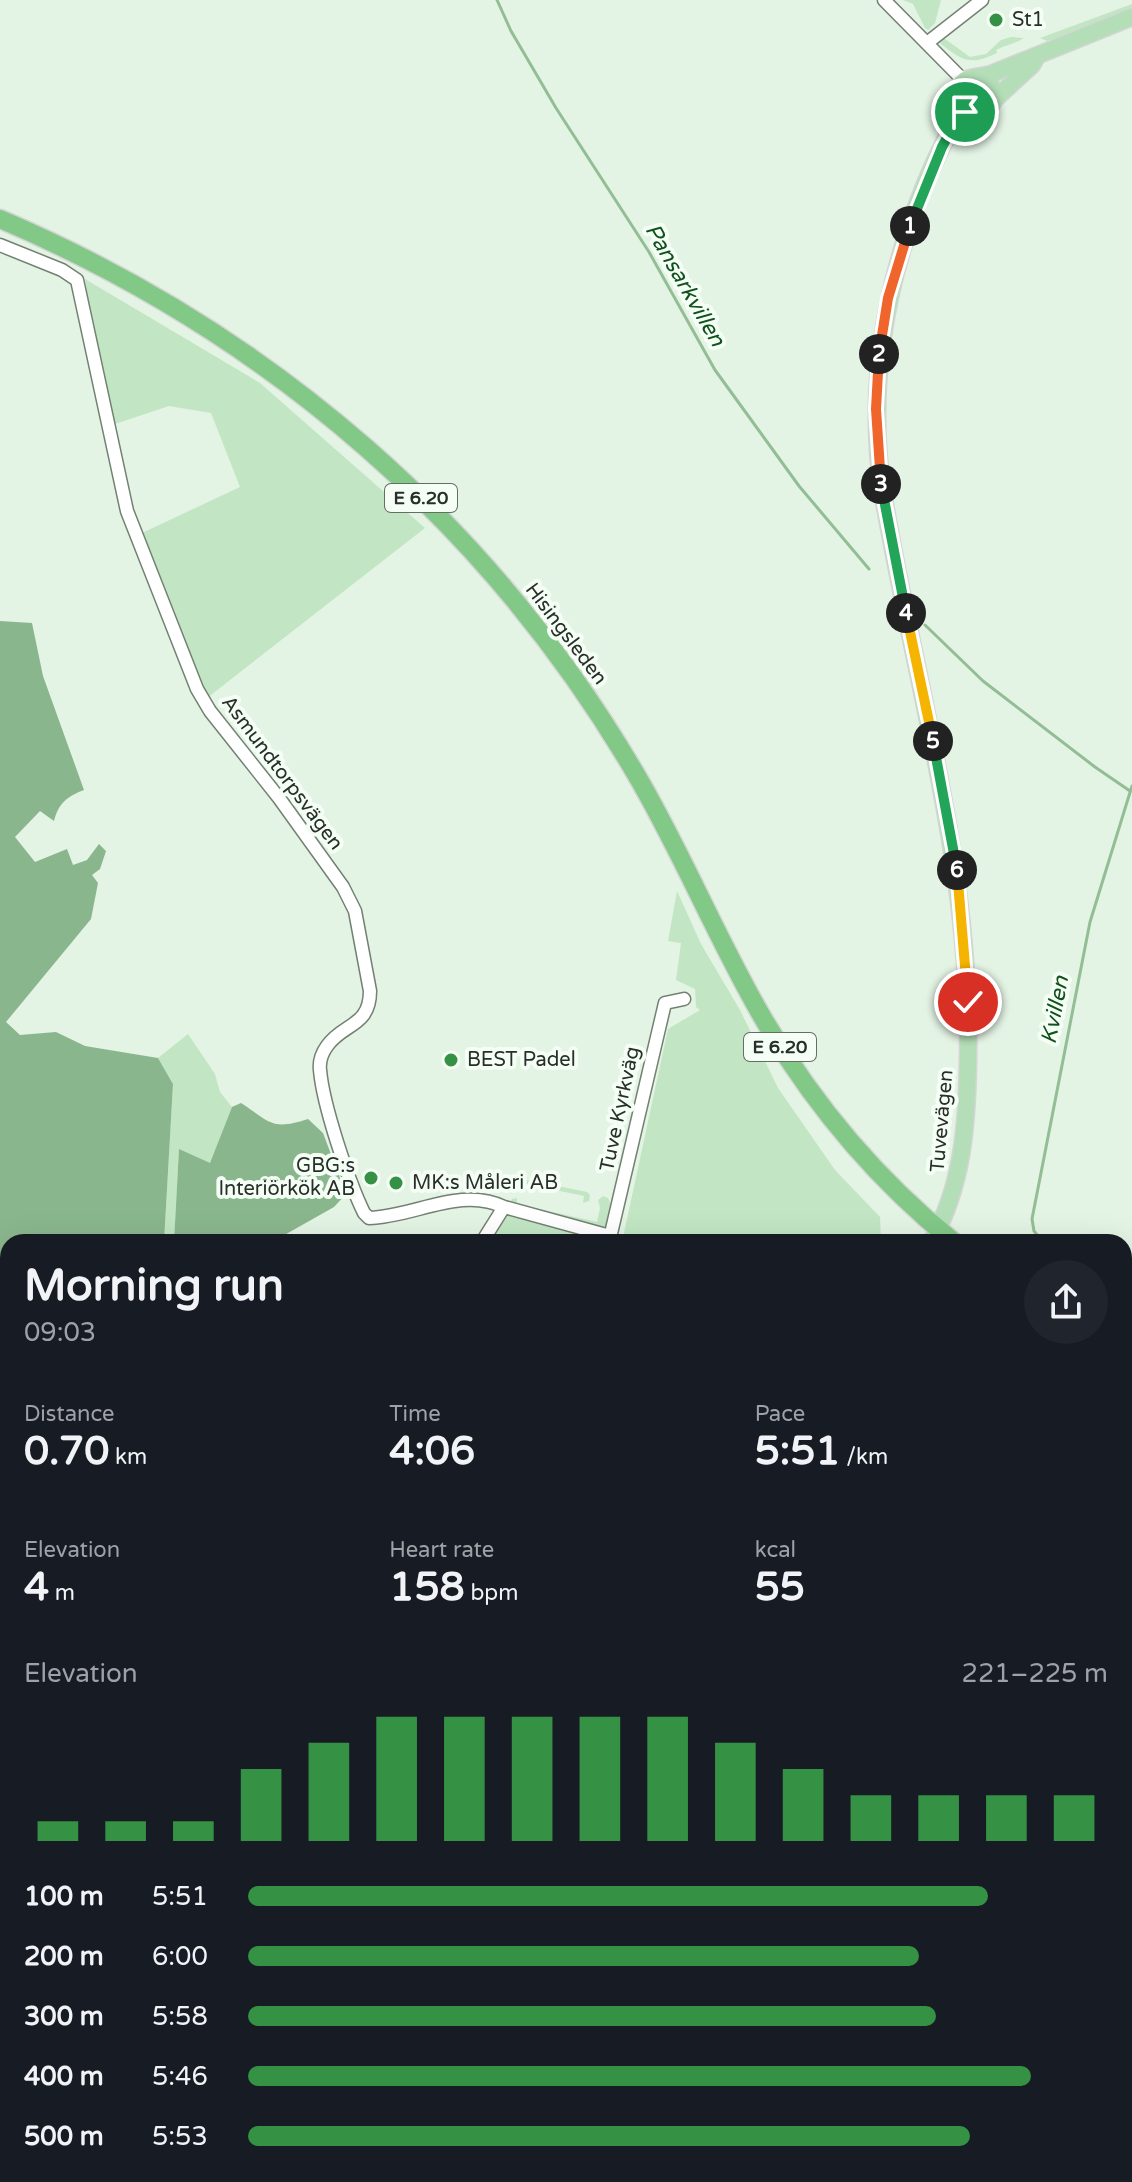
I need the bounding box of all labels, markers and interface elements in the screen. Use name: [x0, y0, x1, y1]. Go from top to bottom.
place label: St1: [1012, 8, 1044, 32]
marker: St1: [987, 11, 1005, 29]
pin: [931, 78, 999, 146]
icon: arrive: [943, 90, 987, 134]
pin: 1: [890, 206, 930, 246]
text: 1: [903, 213, 917, 239]
water label: Pansarkvillen: [639, 219, 731, 351]
pin: 2: [859, 334, 899, 374]
text: 2: [872, 341, 886, 367]
pin: 3: [861, 464, 901, 504]
text: 3: [874, 471, 888, 497]
road number: E 6.20: [385, 484, 457, 512]
street label: Hisingsleden: [520, 578, 612, 690]
pin: 4: [886, 593, 926, 633]
text: 4: [899, 600, 913, 626]
street label: Asmundtorpsvägen: [216, 691, 348, 855]
pin: 5: [913, 721, 953, 761]
text: 5: [926, 728, 940, 754]
pin: 6: [937, 850, 977, 890]
text: 6: [950, 857, 964, 883]
pin: [934, 968, 1002, 1036]
water label: Kvillen: [1036, 973, 1074, 1046]
icon: check: [946, 980, 990, 1024]
road number: E 6.20: [744, 1033, 816, 1061]
street label: Tuve Kyrkväg: [595, 1044, 645, 1174]
place label: BEST Padel: [467, 1048, 576, 1072]
marker: BEST Padel: [442, 1051, 460, 1069]
street label: Tuvevägen: [926, 1069, 958, 1173]
place label: GBG:s Interiörkök AB: [219, 1154, 355, 1201]
marker: GBG:s Interiörkök AB: [362, 1169, 380, 1187]
place label: MK:s Måleri AB: [412, 1171, 558, 1195]
marker: MK:s Måleri AB: [387, 1174, 405, 1192]
text: Morning run: [24, 1260, 284, 1313]
button: share: [1024, 1260, 1108, 1344]
text: 09:03: [24, 1317, 96, 1348]
text: Distance: [24, 1401, 115, 1427]
text: Time: [389, 1401, 441, 1427]
text: Pace: [755, 1401, 805, 1427]
text: 0.70: [24, 1427, 109, 1475]
text: 4:06: [389, 1427, 475, 1475]
text: 5:51: [755, 1427, 840, 1475]
text: km: [109, 1444, 147, 1470]
text: /km: [840, 1444, 888, 1470]
text: Elevation: [24, 1537, 120, 1563]
text: Heart rate: [389, 1537, 494, 1563]
text: kcal: [755, 1537, 796, 1563]
text: 4: [24, 1563, 49, 1611]
text: 158: [389, 1563, 465, 1611]
text: 55: [755, 1563, 805, 1611]
text: m: [49, 1580, 75, 1606]
text: bpm: [465, 1580, 518, 1606]
text: Elevation: [24, 1658, 138, 1689]
text: 221–225 m: [962, 1658, 1108, 1689]
text: 100 m: [24, 1881, 104, 1912]
text: 5:51: [152, 1881, 208, 1912]
text: 200 m: [24, 1941, 104, 1972]
text: 6:00: [152, 1941, 208, 1972]
text: 300 m: [24, 2001, 104, 2032]
text: 5:58: [152, 2001, 208, 2032]
text: 400 m: [24, 2061, 104, 2092]
text: 5:46: [152, 2061, 208, 2092]
text: 500 m: [24, 2121, 104, 2152]
text: 5:53: [152, 2121, 208, 2152]

